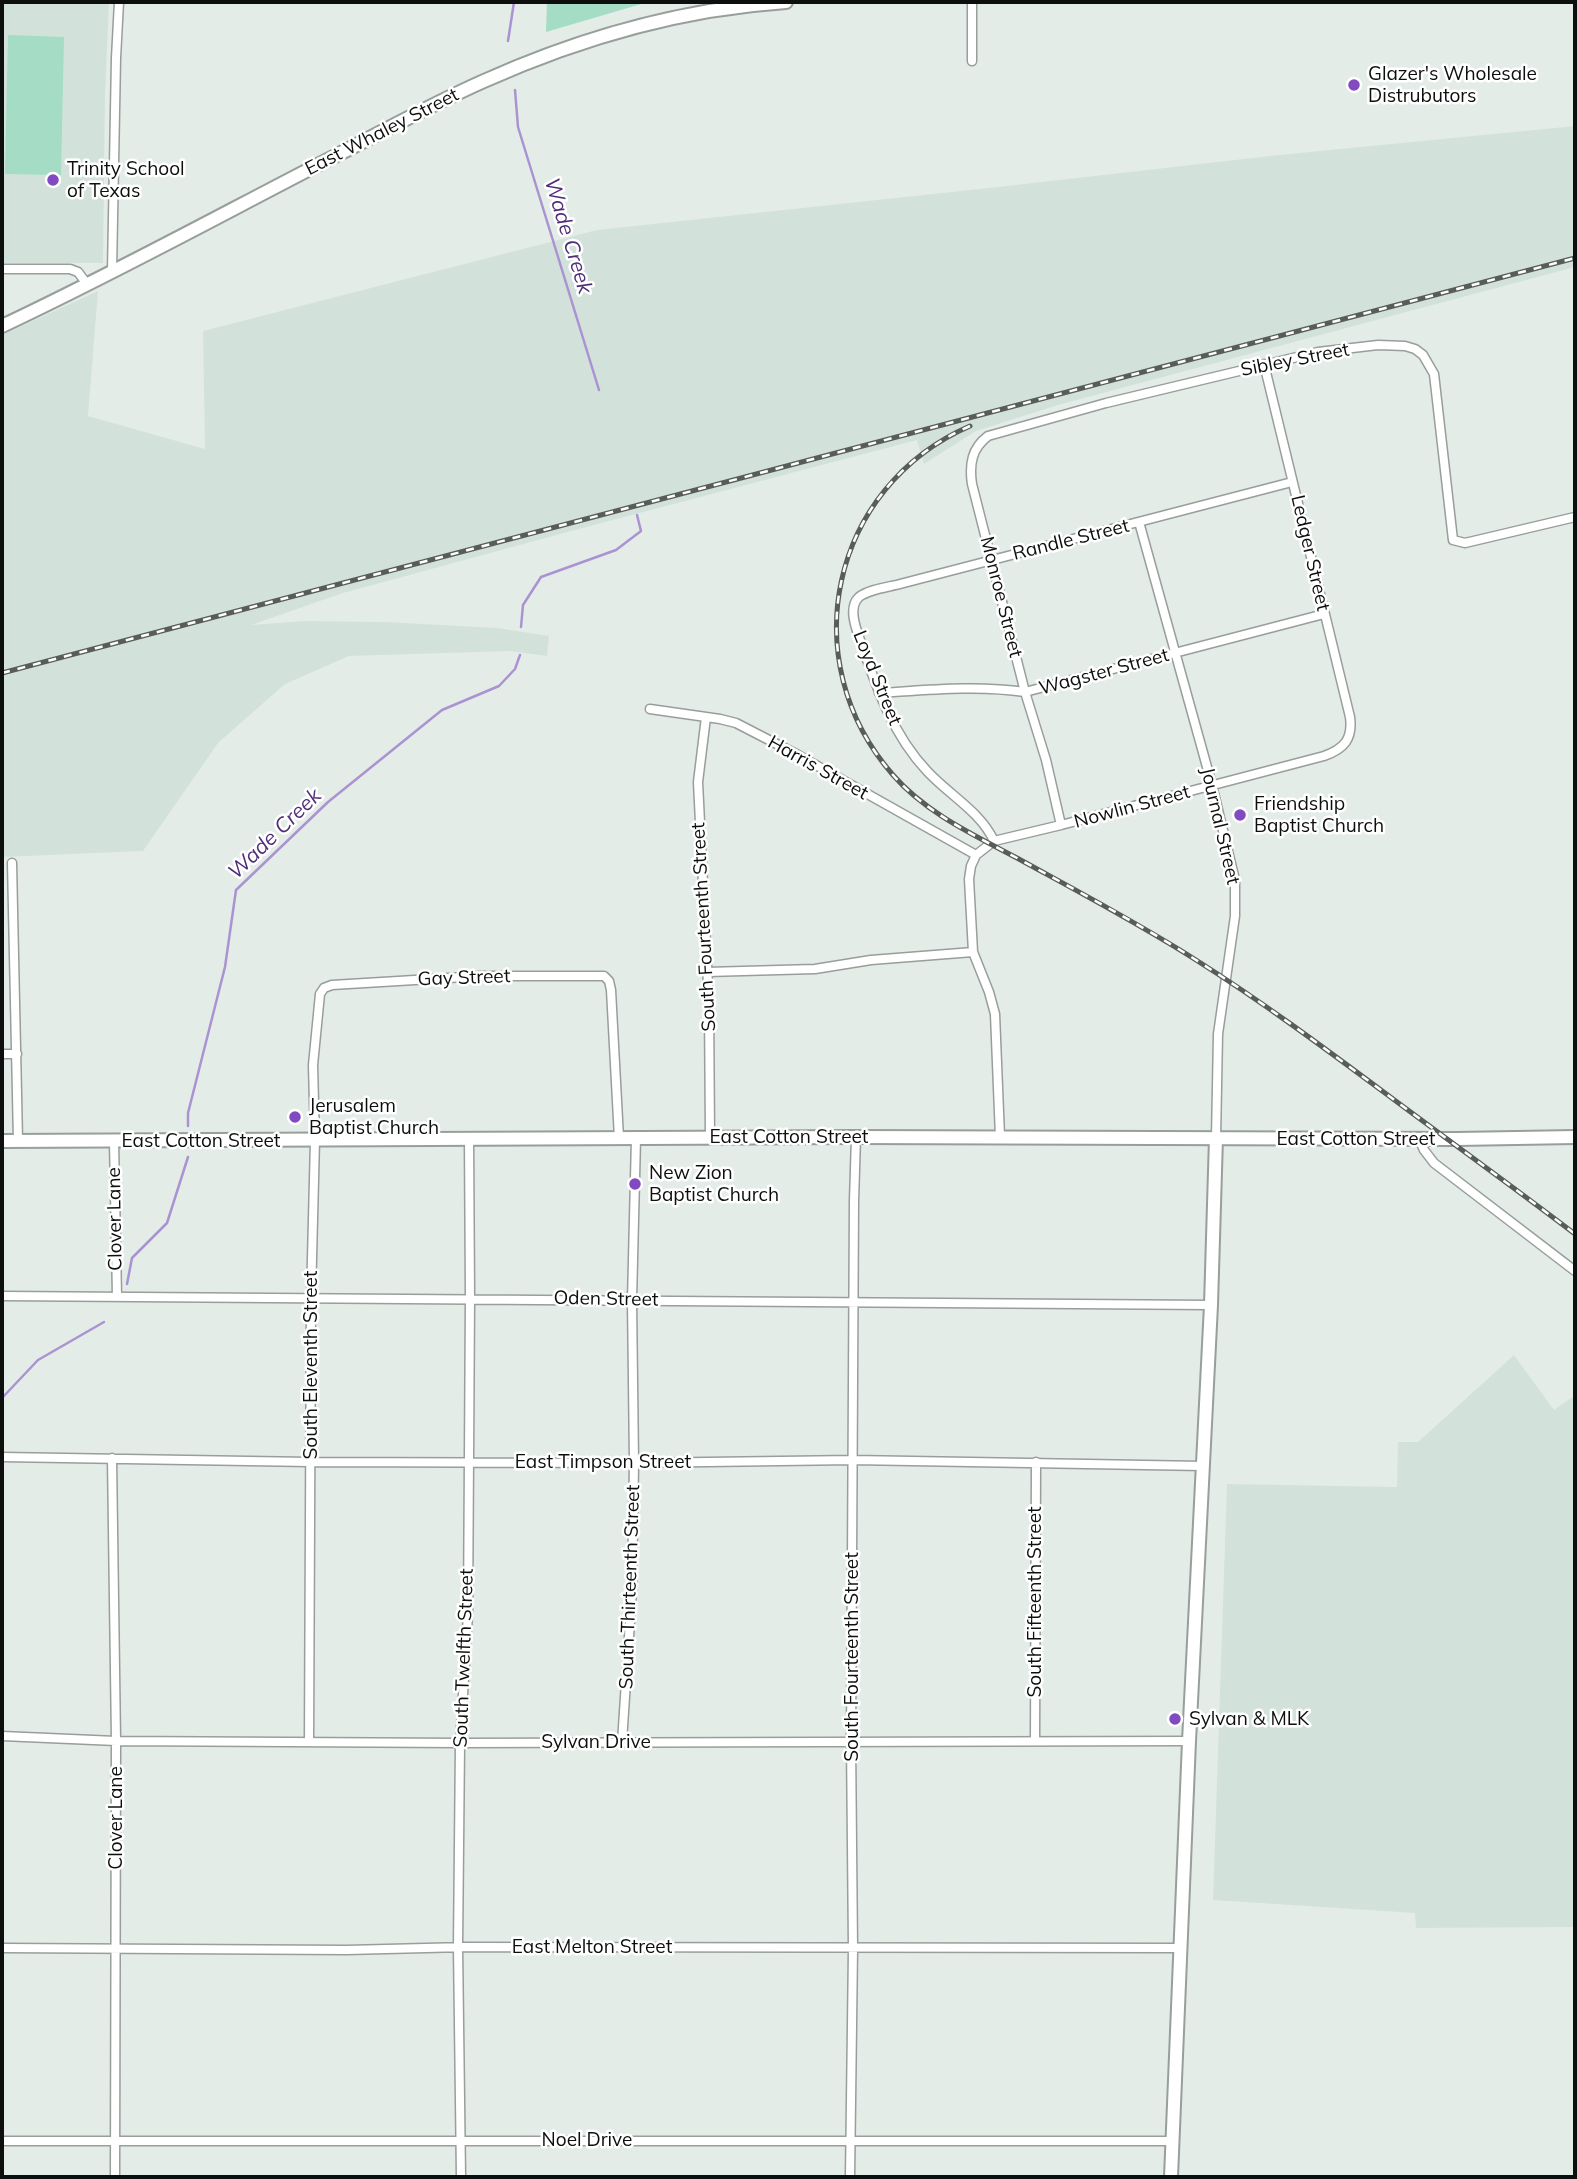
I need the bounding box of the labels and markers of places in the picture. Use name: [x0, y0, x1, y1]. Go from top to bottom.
place label: Glazer's Wholesale Distrubutors: [1368, 63, 1537, 107]
marker: Glazer's Wholesale Distrubutors: [1346, 77, 1362, 93]
place label: Trinity School of Texas: [67, 158, 185, 202]
marker: Trinity School of Texas: [45, 172, 61, 188]
place label: Friendship Baptist Church: [1254, 793, 1384, 837]
marker: Friendship Baptist Church: [1232, 807, 1248, 823]
place label: Jerusalem Baptist Church: [309, 1095, 439, 1139]
marker: Jerusalem Baptist Church: [287, 1109, 303, 1125]
place label: New Zion Baptist Church: [649, 1162, 779, 1206]
marker: New Zion Baptist Church: [627, 1176, 643, 1192]
place label: Sylvan & MLK: [1189, 1708, 1309, 1730]
marker: Sylvan & MLK: [1167, 1711, 1183, 1727]

